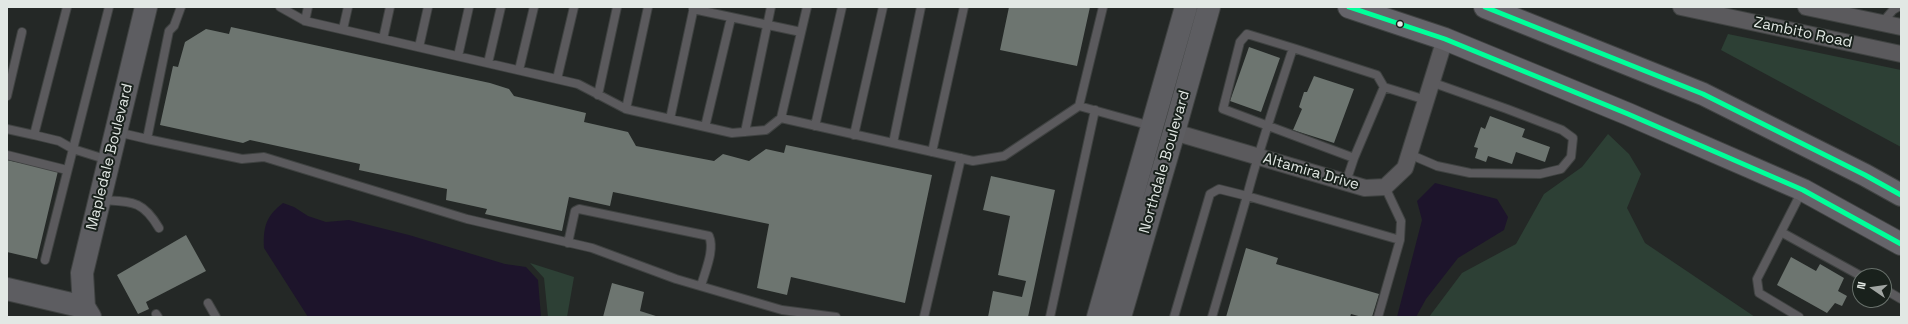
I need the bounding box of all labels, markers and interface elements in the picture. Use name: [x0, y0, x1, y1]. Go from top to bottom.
street label: Zambito Road: [1752, 14, 1854, 52]
unlabelled marker: [1395, 19, 1405, 29]
street label: Mapledale Boulevard: [83, 82, 137, 232]
street label: Northdale Boulevard: [1136, 88, 1194, 236]
street label: Altamira Drive: [1261, 150, 1361, 194]
north arrow: [1852, 268, 1892, 308]
text: N: [1854, 280, 1869, 291]

